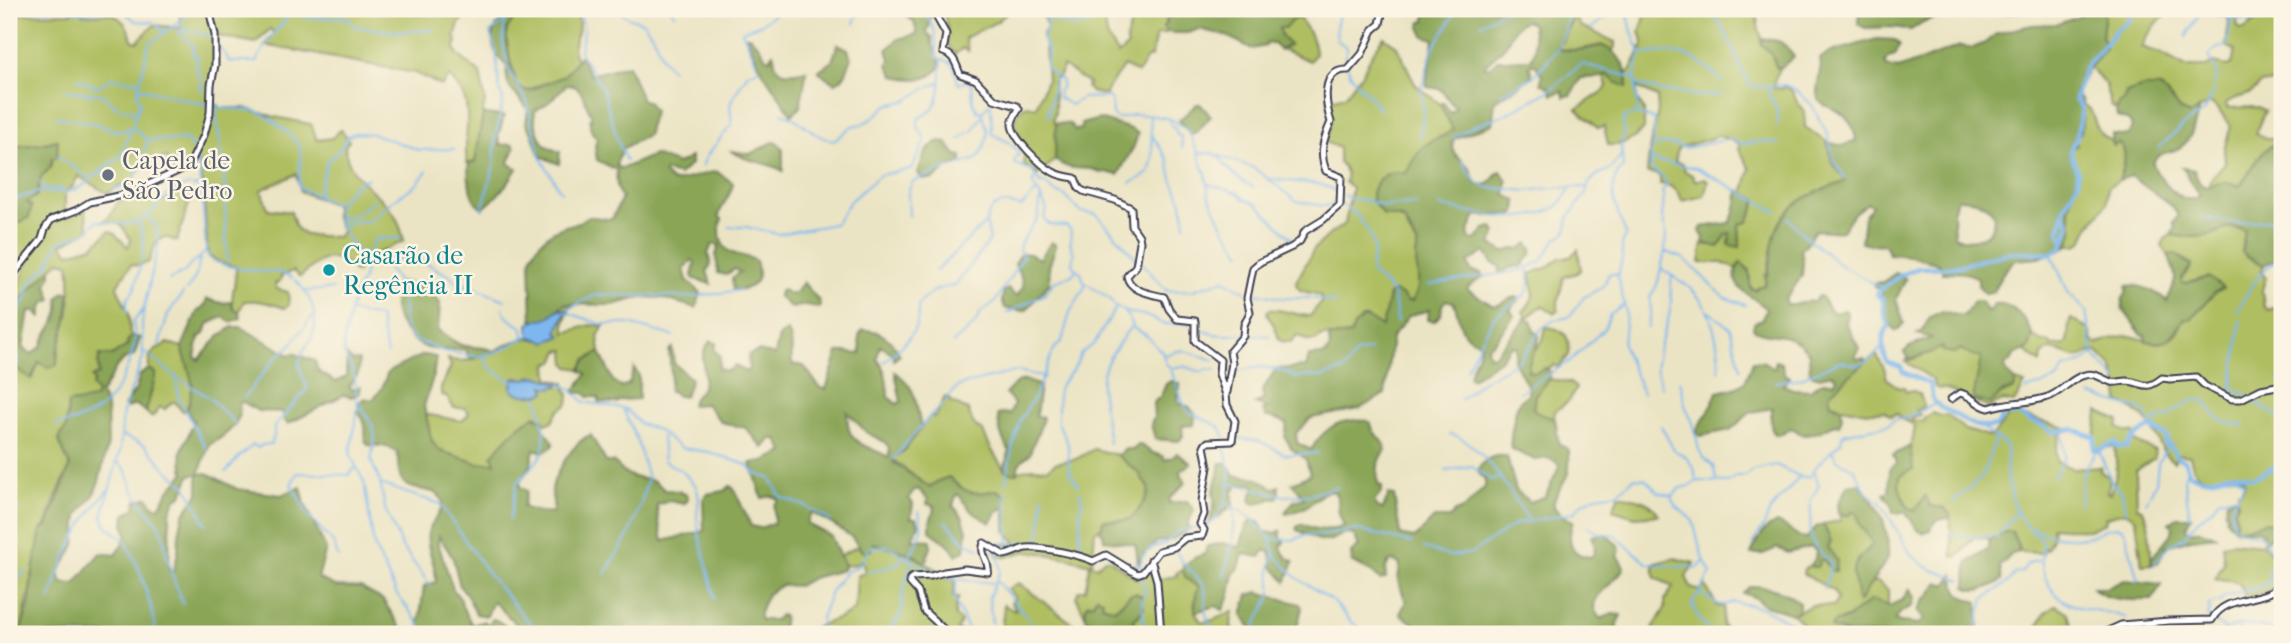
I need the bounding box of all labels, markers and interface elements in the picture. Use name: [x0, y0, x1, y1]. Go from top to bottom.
place label: Capela de São Pedro: [122, 145, 232, 206]
marker: Capela de São Pedro: [100, 167, 116, 183]
place label: Casarão de Regência II: [343, 240, 473, 301]
marker: Casarão de Regência II: [321, 262, 337, 278]

